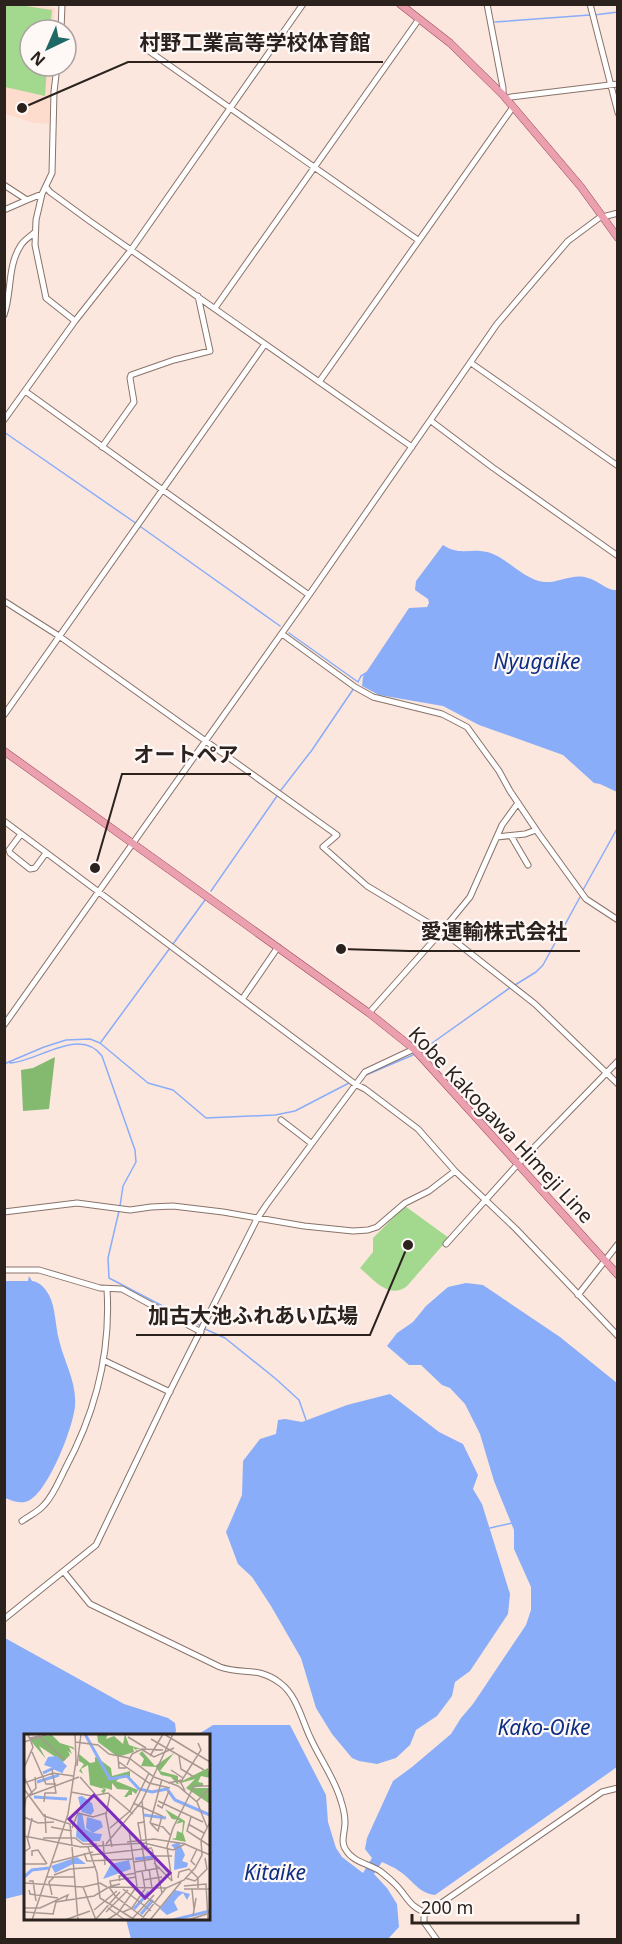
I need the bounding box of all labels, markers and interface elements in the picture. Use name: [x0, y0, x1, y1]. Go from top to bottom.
north arrow: [18, 18, 78, 78]
callout: 村野工業高等学校体育館: [128, 23, 383, 62]
text: 村野工業高等学校体育館: [140, 28, 371, 56]
text: N: [25, 46, 50, 71]
water label: Nyugaike: [494, 647, 580, 675]
callout: オートペア: [122, 735, 251, 774]
text: オートペア: [134, 740, 239, 768]
callout: 愛運輸株式会社: [409, 912, 580, 951]
text: 愛運輸株式会社: [421, 917, 568, 945]
street label: Kobe Kakogawa Himeji Line: [403, 1020, 600, 1229]
callout: 加古大池ふれあい広場: [136, 1296, 370, 1335]
text: 加古大池ふれあい広場: [148, 1301, 358, 1329]
water label: Kako-Oike: [497, 1713, 591, 1741]
inset map: [24, 1734, 210, 1920]
water label: Kitaike: [244, 1858, 306, 1886]
scale bar: [412, 1887, 578, 1925]
text: 200 m: [421, 1895, 473, 1919]

